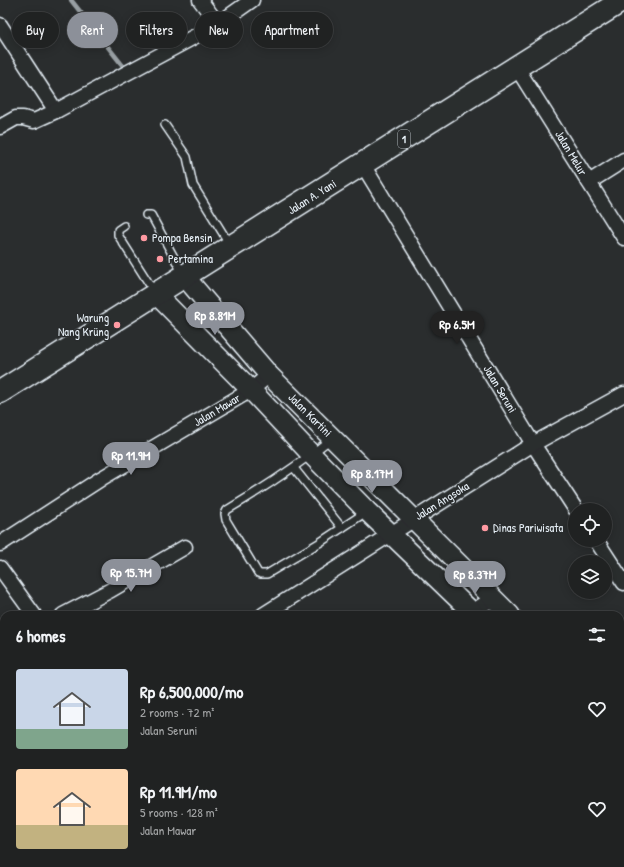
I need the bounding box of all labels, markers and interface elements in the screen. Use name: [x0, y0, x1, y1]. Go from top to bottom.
chip: Buy: [12, 12, 59, 48]
chip: Rent: [67, 12, 118, 48]
chip: Filters: [126, 12, 187, 48]
chip: New: [195, 12, 243, 48]
chip: Apartment: [251, 12, 333, 48]
street label: Jalan Melur: [551, 127, 592, 179]
road number: 1: [398, 130, 410, 148]
street label: Jalan A. Yani: [284, 175, 339, 218]
place label: Pompa Bensin: [152, 229, 212, 246]
marker: Pompa Bensin: [139, 233, 149, 243]
place label: Pertamina: [168, 250, 213, 267]
marker: Pertamina: [155, 254, 165, 264]
pin: Rp 8.81M: [174, 302, 256, 336]
text: Rp 8.81M: [195, 306, 235, 324]
place label: Warung Nang Krüng: [58, 309, 109, 340]
pin: Rp 6.5M: [420, 311, 494, 345]
text: Rp 6.5M: [439, 315, 475, 333]
marker: Warung Nang Krüng: [112, 320, 122, 330]
street label: Jalan Seruni: [479, 362, 521, 416]
street label: Jalan Mawar: [190, 389, 244, 430]
street label: Jalan Kartini: [285, 389, 336, 440]
pin: Rp 11.9M: [90, 442, 172, 476]
text: Rp 11.9M: [111, 446, 151, 464]
pin: Rp 8.17M: [331, 460, 413, 494]
text: Rp 8.17M: [351, 464, 393, 482]
street label: Jalan Angsoka: [411, 477, 472, 524]
map controls: [568, 503, 612, 599]
button: locate: [568, 503, 612, 547]
place label: Dinas Pariwisata: [493, 519, 563, 536]
marker: Dinas Pariwisata: [480, 523, 490, 533]
button: layers: [568, 555, 612, 599]
pin: Rp 15.7M: [90, 559, 172, 593]
pin: Rp 8.37M: [434, 561, 516, 595]
text: Rp 15.7M: [110, 563, 152, 581]
text: Rp 8.37M: [454, 565, 496, 583]
text: 6 homes: [16, 624, 66, 647]
icon: filters: [586, 624, 608, 646]
text: Rp 6,500,000/mo: [140, 680, 243, 703]
icon: home: [48, 685, 96, 733]
icon: heart: [586, 698, 608, 720]
text: 2 rooms · 72 m²: [140, 703, 214, 721]
text: Jalan Seruni: [140, 721, 197, 739]
text: Rp 11.9M/mo: [140, 780, 217, 803]
icon: home: [48, 785, 96, 833]
icon: heart: [586, 798, 608, 820]
text: 5 rooms · 128 m²: [140, 803, 218, 821]
text: Jalan Mawar: [140, 821, 196, 839]

